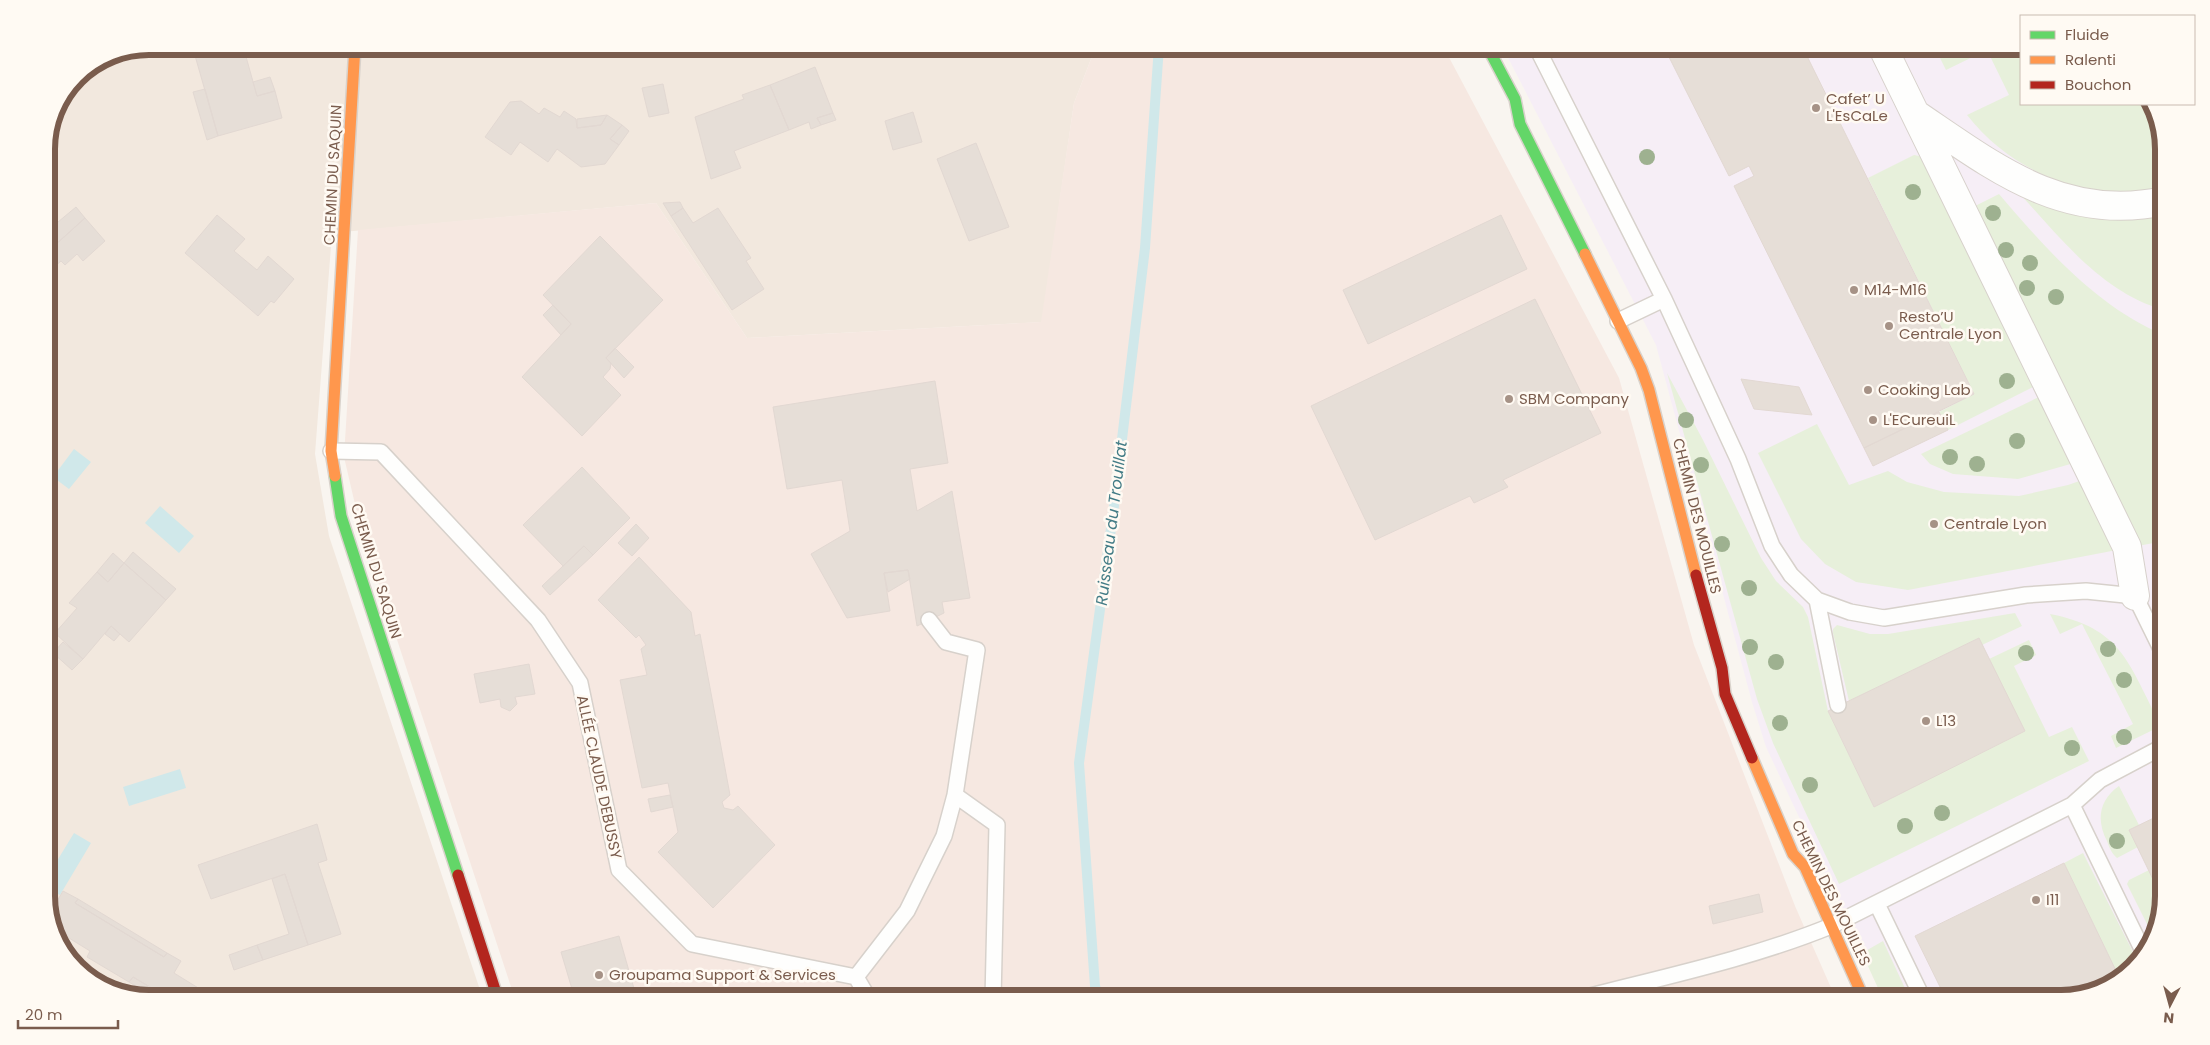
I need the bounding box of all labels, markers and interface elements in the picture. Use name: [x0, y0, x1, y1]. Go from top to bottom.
legend: [2020, 15, 2195, 105]
text: Fluide: [2065, 24, 2109, 45]
text: Ralenti: [2065, 49, 2116, 70]
text: Bouchon: [2065, 74, 2131, 95]
place label: Cafet’ U L'EsCaLe: [1826, 88, 1888, 126]
marker: Cafet’ U L'EsCaLe: [1810, 102, 1822, 114]
street label: CHEMIN DU SAQUIN: [318, 104, 347, 246]
place label: M14-M16: [1864, 279, 1927, 300]
marker: M14-M16: [1848, 284, 1860, 296]
place label: Resto’U Centrale Lyon: [1899, 306, 2002, 344]
marker: Resto’U Centrale Lyon: [1883, 320, 1895, 332]
place label: Cooking Lab: [1878, 379, 1971, 400]
marker: Cooking Lab: [1862, 384, 1874, 396]
place label: SBM Company: [1519, 388, 1629, 409]
marker: SBM Company: [1503, 393, 1515, 405]
place label: L'ECureuiL: [1883, 409, 1956, 430]
marker: L'ECureuiL: [1867, 414, 1879, 426]
street label: CHEMIN DES MOUILLES: [1668, 436, 1727, 596]
water label: Ruisseau du Trouillat: [1090, 438, 1133, 607]
street label: CHEMIN DU SAQUIN: [346, 501, 407, 641]
place label: Centrale Lyon: [1944, 513, 2047, 534]
marker: Centrale Lyon: [1928, 518, 1940, 530]
street label: ALLÉE CLAUDE DEBUSSY: [572, 693, 627, 861]
place label: L13: [1936, 710, 1956, 731]
marker: L13: [1920, 715, 1932, 727]
street label: CHEMIN DES MOUILLES: [1787, 816, 1876, 969]
place label: I11: [2046, 889, 2059, 910]
marker: I11: [2030, 894, 2042, 906]
place label: Groupama Support & Services: [609, 964, 836, 985]
marker: Groupama Support & Services: [593, 969, 605, 981]
north arrow: [2145, 980, 2195, 1030]
scale bar: [18, 998, 118, 1030]
text: 20 m: [25, 1004, 63, 1025]
text: N: [2162, 1007, 2175, 1028]

